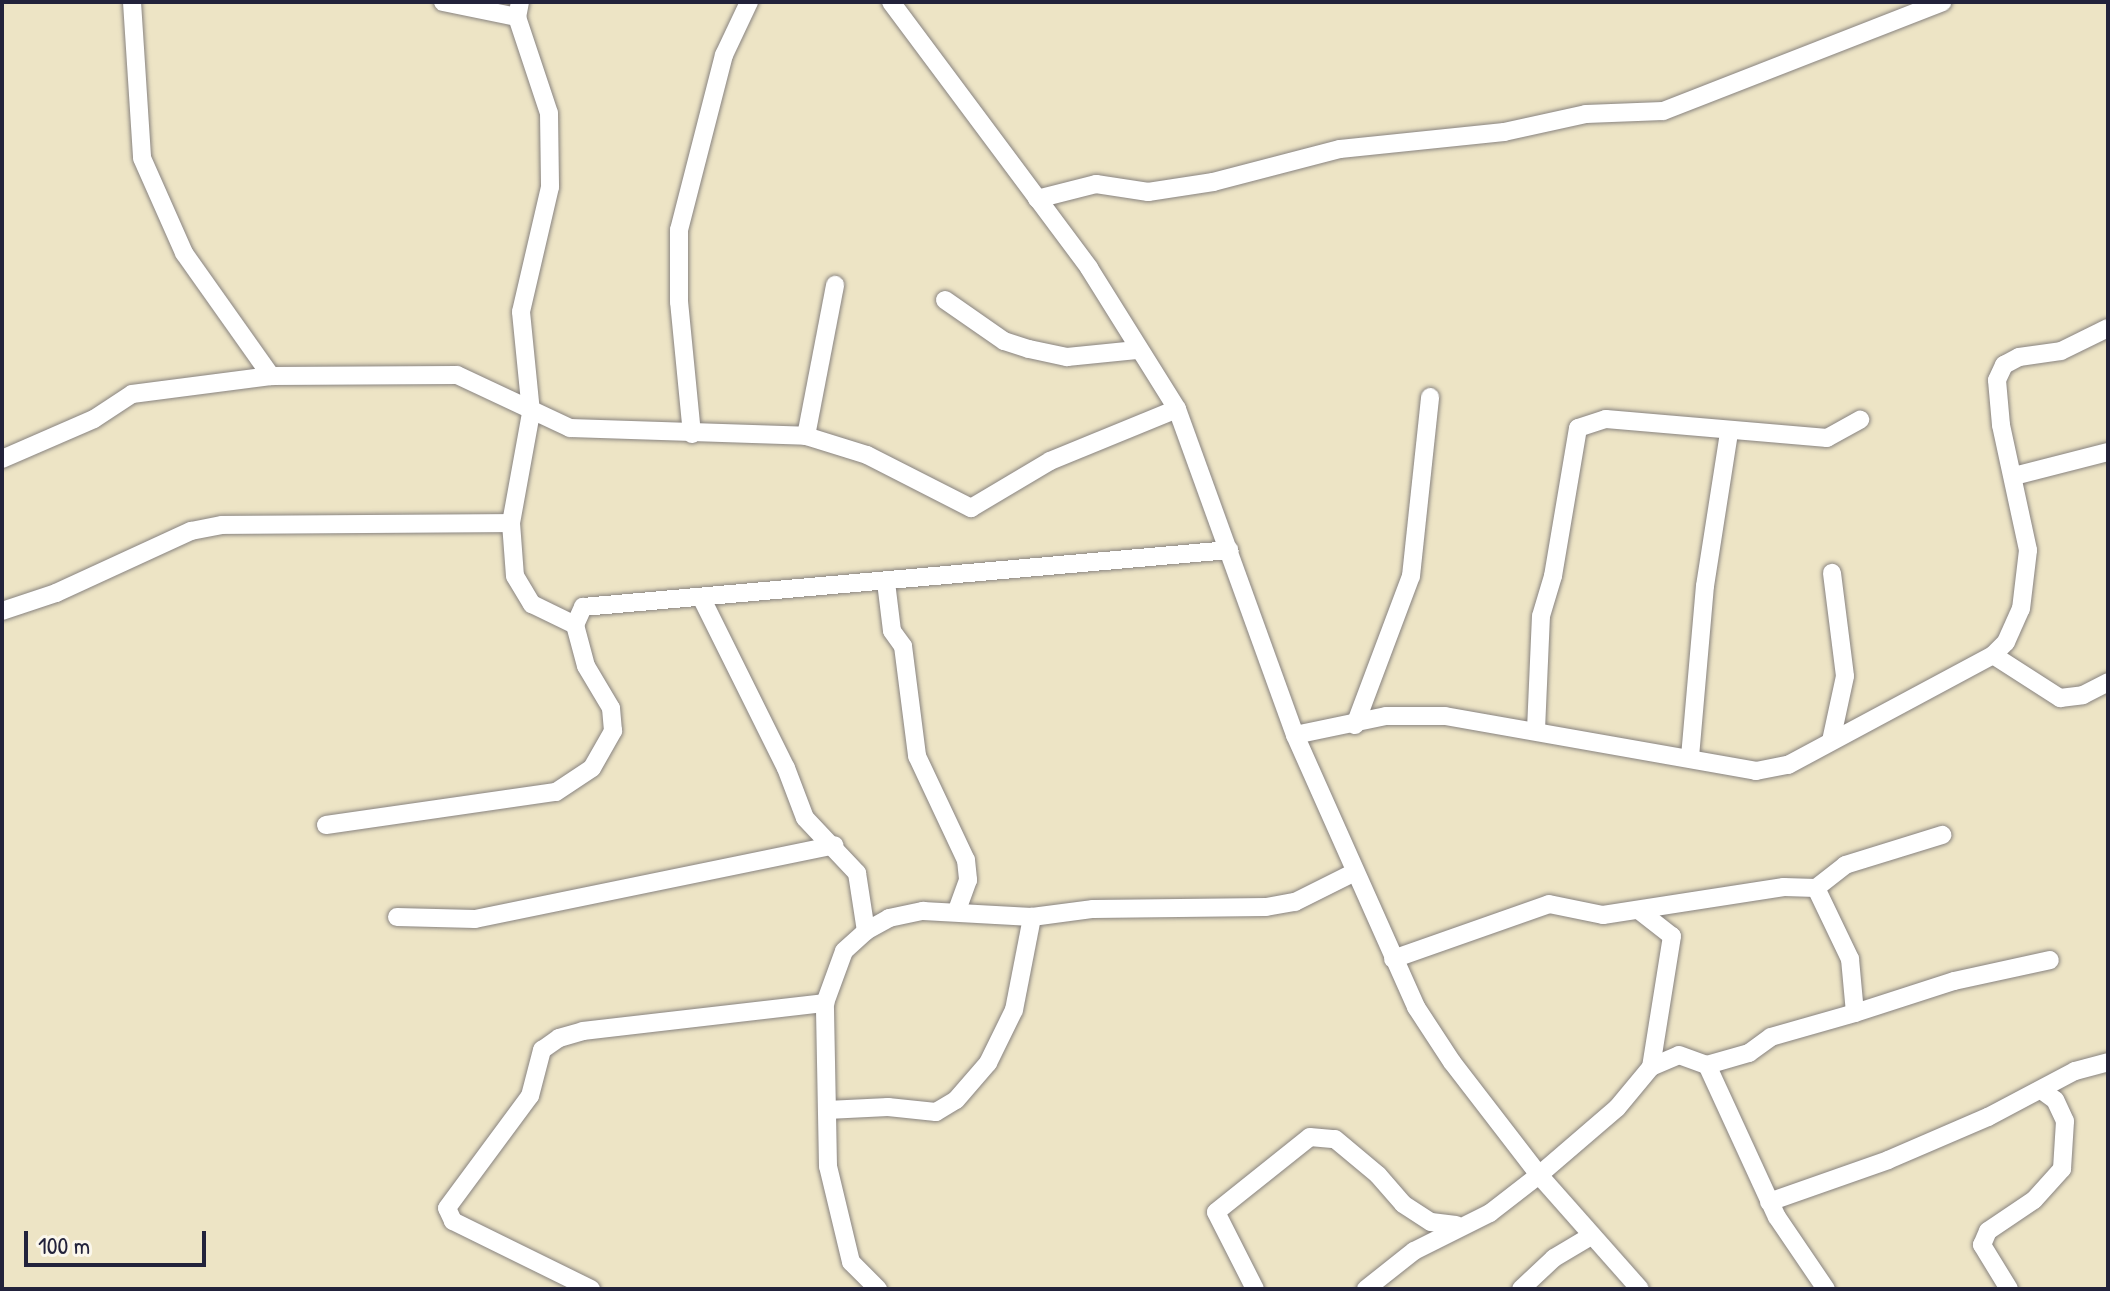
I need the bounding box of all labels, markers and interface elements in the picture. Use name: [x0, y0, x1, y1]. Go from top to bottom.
scale bar: [28, 1215, 210, 1265]
text: 100 m: [38, 1229, 90, 1261]

